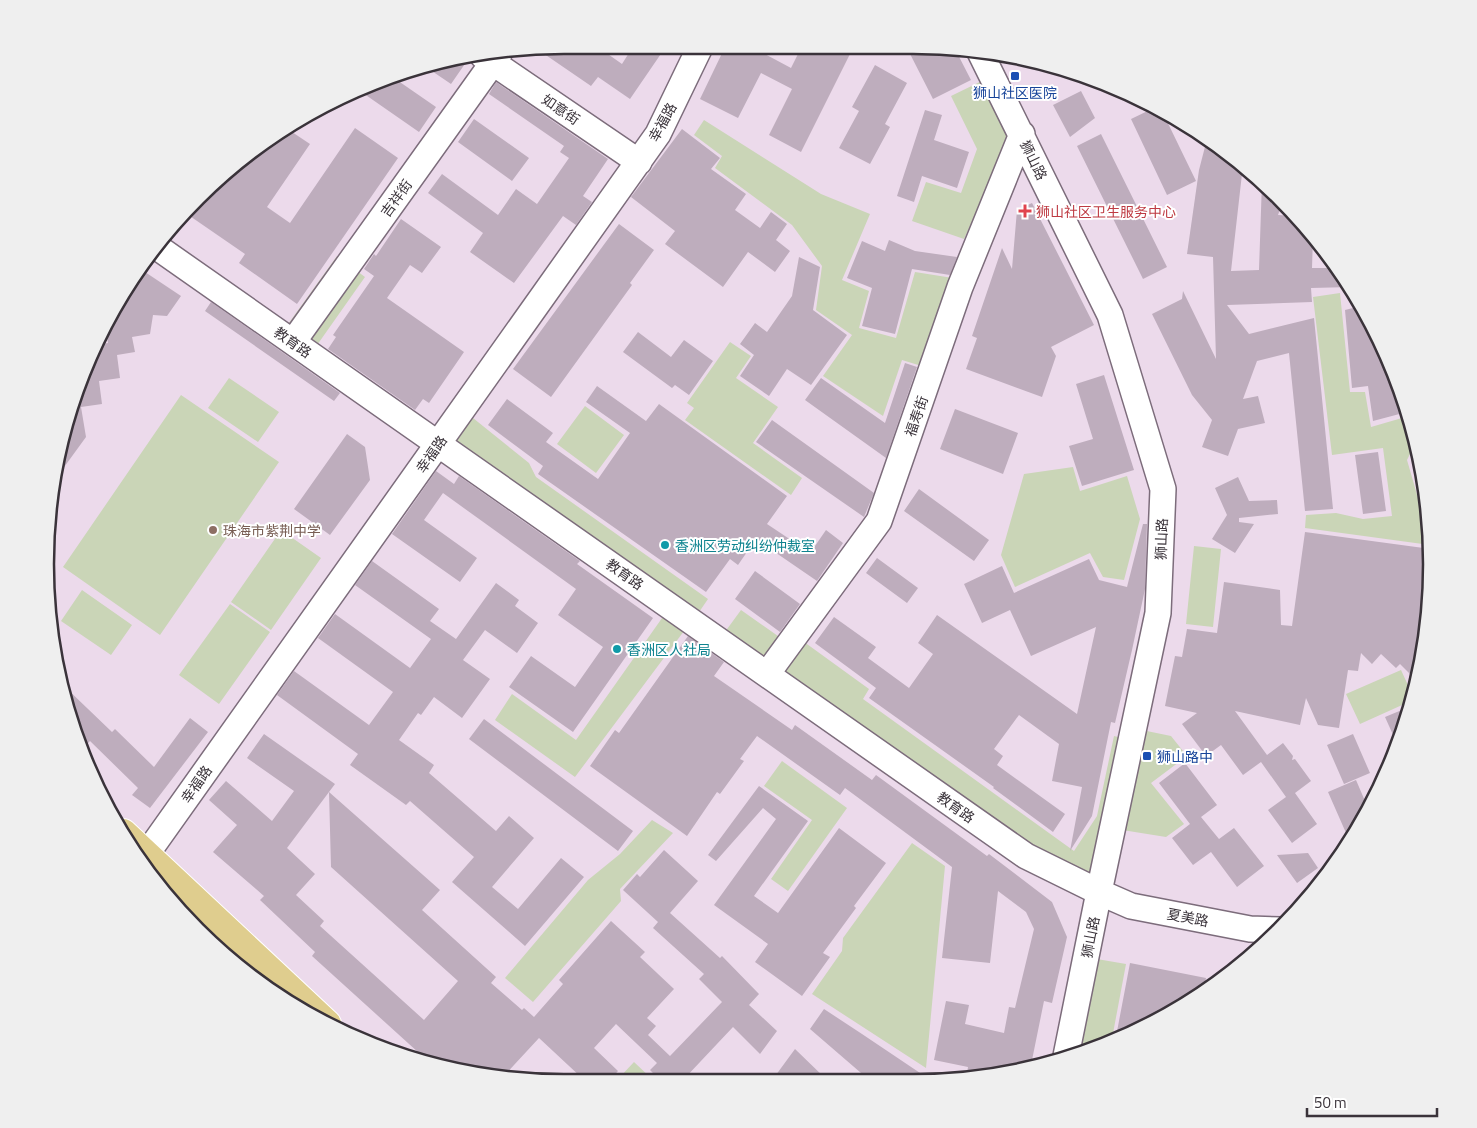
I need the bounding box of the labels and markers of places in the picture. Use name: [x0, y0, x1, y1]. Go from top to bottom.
marker: 狮山社区医院: [1009, 70, 1021, 82]
place label: 狮山社区医院: [973, 82, 1057, 103]
place label: 狮山社区卫生服务中心: [1036, 201, 1176, 222]
marker: 狮山社区卫生服务中心: [1018, 204, 1032, 218]
place label: 珠海市紫荆中学: [223, 520, 321, 541]
marker: 珠海市紫荆中学: [207, 524, 219, 536]
place label: 香洲区劳动纠纷仲裁室: [675, 535, 815, 556]
marker: 香洲区劳动纠纷仲裁室: [659, 539, 671, 551]
place label: 香洲区人社局: [627, 639, 711, 660]
marker: 香洲区人社局: [611, 643, 623, 655]
place label: 狮山路中: [1157, 746, 1213, 767]
marker: 狮山路中: [1141, 750, 1153, 762]

